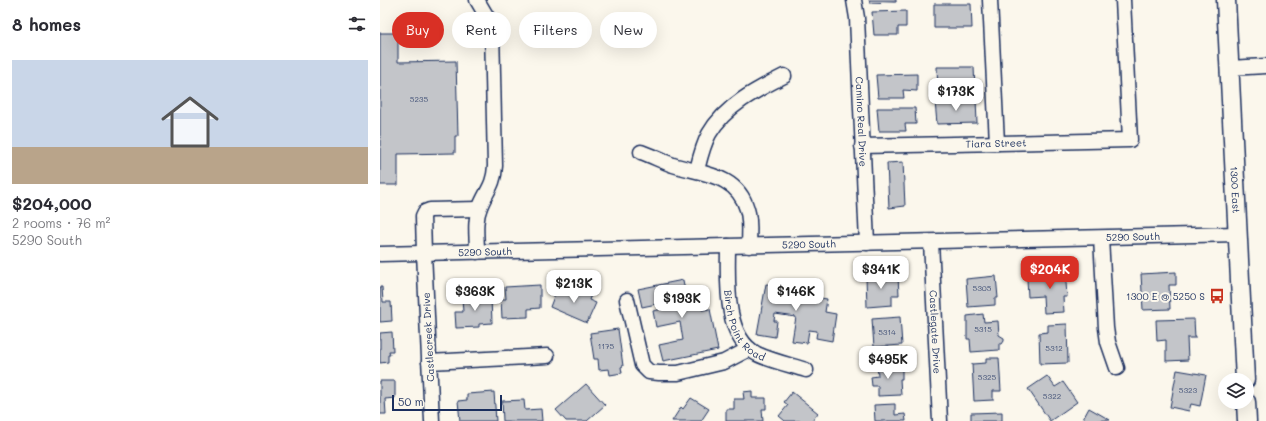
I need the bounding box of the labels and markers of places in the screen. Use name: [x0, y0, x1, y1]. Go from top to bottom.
pin: $173K: [928, 78, 984, 112]
pin: $341K: [853, 256, 909, 290]
pin: $204K: [1022, 256, 1078, 290]
pin: $213K: [546, 270, 602, 304]
pin: $363K: [447, 278, 503, 312]
pin: $146K: [768, 278, 824, 312]
pin: $193K: [654, 285, 710, 319]
bus stop icon: 1300 E @ 5250 S: [1208, 287, 1226, 305]
place label: 1300 E @ 5250 S: [1126, 289, 1205, 303]
pin: $495K: [860, 346, 916, 380]

